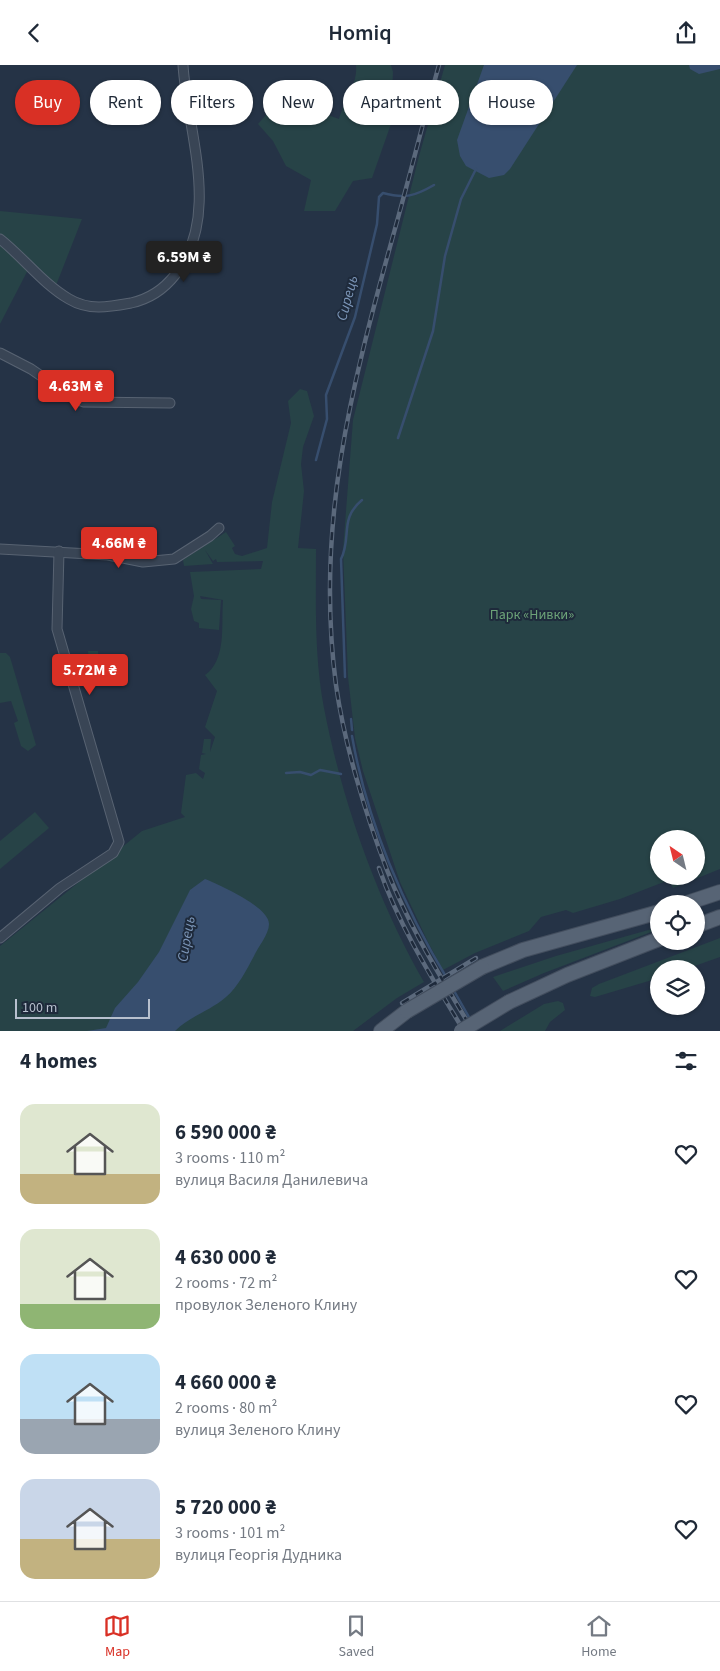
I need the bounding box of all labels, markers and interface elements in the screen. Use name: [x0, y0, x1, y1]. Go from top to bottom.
text: Homiq: [328, 17, 392, 49]
icon: back: [20, 19, 48, 47]
icon: share: [672, 19, 700, 47]
chip: Buy: [15, 80, 80, 125]
chip: Rent: [90, 80, 161, 125]
chip: Filters: [171, 80, 253, 125]
chip: New: [263, 80, 333, 125]
chip: Apartment: [343, 80, 459, 125]
chip: House: [469, 80, 553, 125]
pin: 6.59M ₴: [138, 241, 230, 283]
text: 6.59M ₴: [157, 246, 211, 268]
water label: Сирець: [331, 273, 364, 323]
pin: 4.63M ₴: [30, 369, 122, 412]
text: 4.63M ₴: [49, 375, 103, 397]
pin: 4.66M ₴: [73, 527, 165, 569]
text: 4.66M ₴: [92, 532, 146, 554]
park label: Парк «Нивки»: [490, 605, 574, 625]
pin: 5.72M ₴: [44, 653, 136, 696]
text: 5.72M ₴: [63, 659, 117, 681]
north arrow: [650, 830, 705, 885]
map controls: [650, 830, 705, 1015]
button: locate: [650, 895, 705, 950]
water label: Сирець: [172, 914, 201, 964]
button: layers: [650, 960, 705, 1015]
scale bar: [15, 996, 150, 1019]
text: 100 m: [22, 998, 57, 1018]
text: 4 homes: [20, 1046, 97, 1076]
icon: filters: [672, 1047, 700, 1075]
text: 6 590 000 ₴: [175, 1117, 276, 1147]
icon: home: [60, 1124, 120, 1184]
icon: heart: [672, 1140, 700, 1168]
text: 3 rooms · 110 m²: [175, 1147, 285, 1169]
text: вулиця Василя Данилевича: [175, 1169, 368, 1191]
text: 4 630 000 ₴: [175, 1242, 276, 1272]
icon: home: [60, 1249, 120, 1309]
icon: heart: [672, 1265, 700, 1293]
text: 2 rooms · 72 m²: [175, 1272, 277, 1294]
text: провулок Зеленого Клину: [175, 1294, 357, 1316]
text: 4 660 000 ₴: [175, 1367, 276, 1397]
icon: home: [60, 1374, 120, 1434]
icon: heart: [672, 1390, 700, 1418]
text: 2 rooms · 80 m²: [175, 1397, 277, 1419]
text: вулиця Зеленого Клину: [175, 1419, 341, 1441]
text: 5 720 000 ₴: [175, 1492, 276, 1522]
icon: home: [60, 1499, 120, 1559]
icon: heart: [672, 1515, 700, 1543]
text: 3 rooms · 101 m²: [175, 1522, 285, 1544]
text: вулиця Георгія Дудника: [175, 1544, 342, 1566]
tab: Map: [103, 1612, 131, 1662]
tab: Saved: [338, 1612, 374, 1662]
tab: Home: [581, 1612, 616, 1662]

